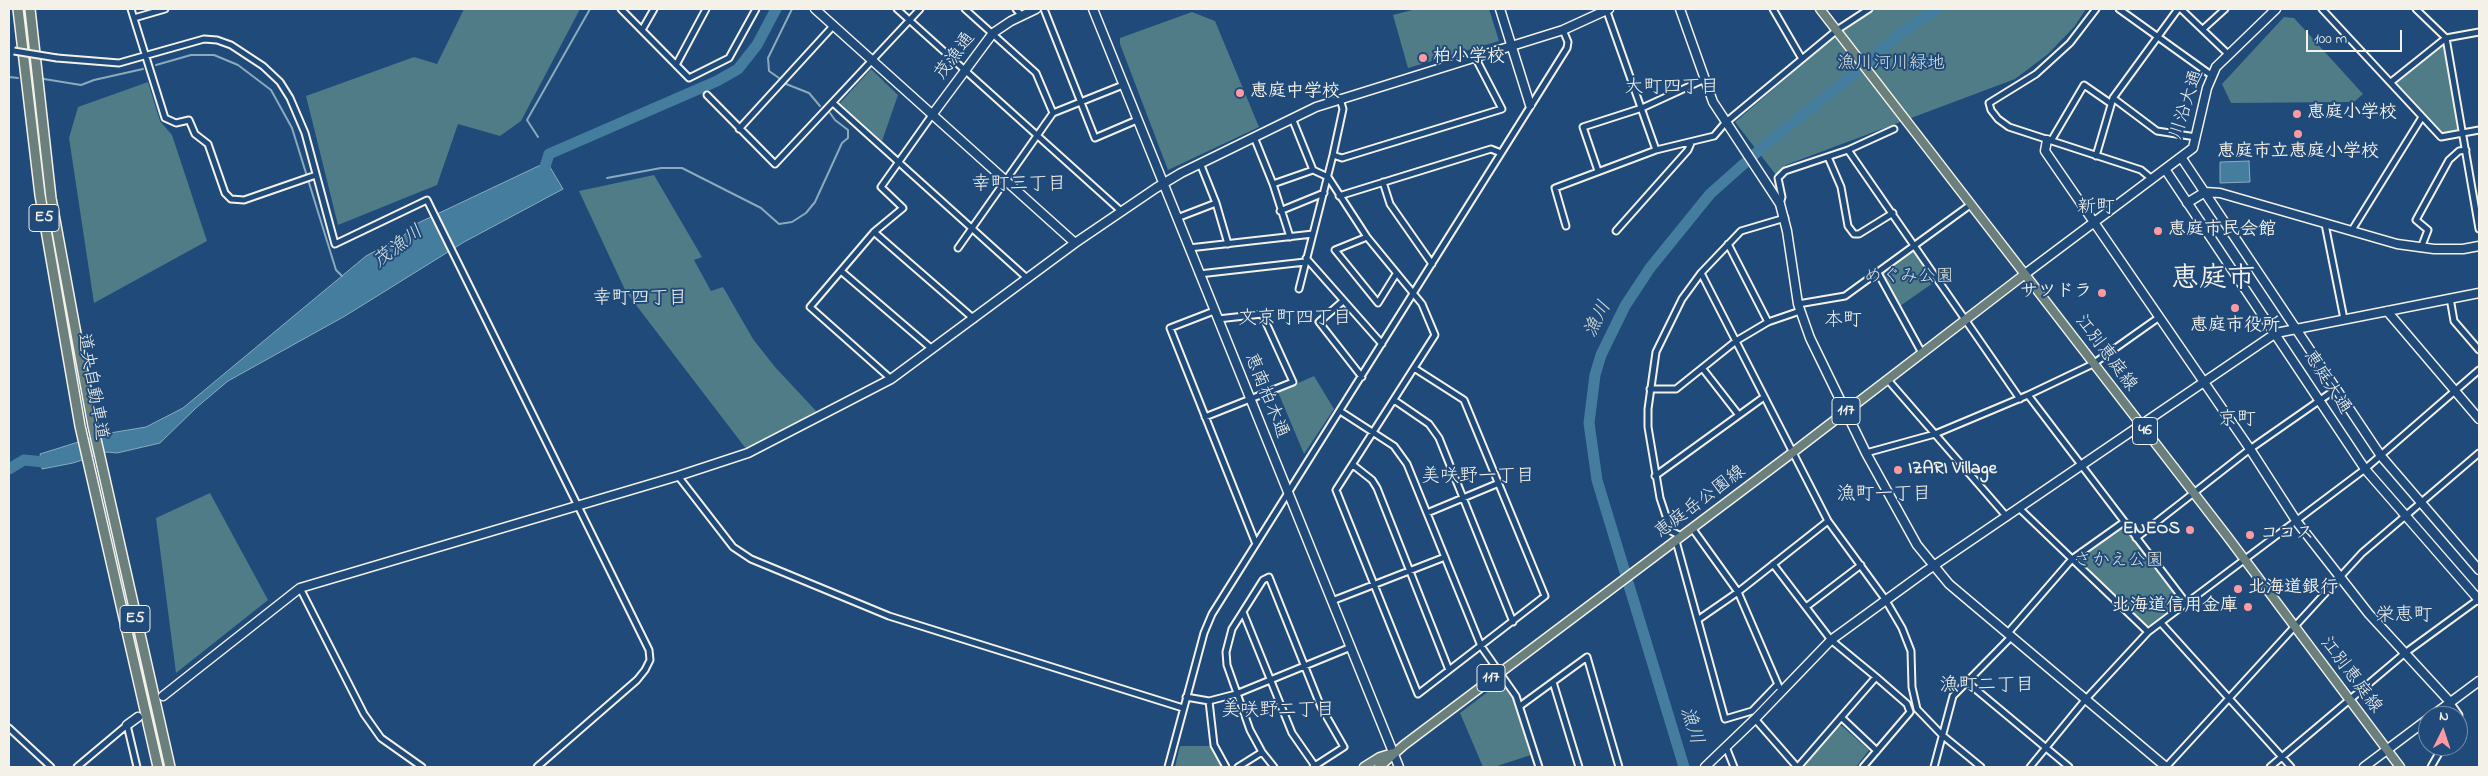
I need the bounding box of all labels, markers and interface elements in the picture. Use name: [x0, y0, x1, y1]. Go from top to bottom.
scale bar: [2308, 20, 2404, 52]
text: 100 m: [2314, 28, 2347, 50]
street label: 茂漁通: [931, 29, 981, 85]
place label: 柏小学校: [1433, 47, 1505, 69]
marker: 柏小学校: [1417, 52, 1429, 64]
park label: 漁川河川緑地: [1837, 54, 1945, 76]
street label: 川沿大通: [2167, 67, 2209, 143]
district label: 大町四丁目: [1625, 78, 1719, 100]
place label: 恵庭中学校: [1250, 82, 1340, 104]
marker: 恵庭中学校: [1234, 87, 1246, 99]
place label: 恵庭小学校: [2307, 103, 2397, 125]
marker: 恵庭小学校: [2291, 108, 2303, 120]
marker: 恵庭市立恵庭小学校: [2292, 128, 2304, 140]
place label: 恵庭市立恵庭小学校: [2217, 142, 2379, 164]
district label: 幸町三丁目: [972, 175, 1066, 197]
district label: 新町: [2077, 198, 2115, 220]
road number: E5: [29, 204, 59, 232]
place label: 恵庭市民会館: [2168, 220, 2276, 242]
water label: 茂漁川: [369, 222, 429, 274]
marker: 恵庭市民会館: [2152, 225, 2164, 237]
district label: 恵庭市: [2171, 264, 2255, 298]
park label: めぐみ公園: [1864, 267, 1954, 289]
place label: サツドラ: [2020, 282, 2092, 304]
marker: サツドラ: [2096, 287, 2108, 299]
district label: 幸町四丁目: [593, 289, 687, 311]
water label: 漁川: [1580, 298, 1618, 342]
marker: 恵庭市役所: [2229, 302, 2241, 314]
district label: 文京町四丁目: [1238, 309, 1352, 331]
district label: 本町: [1824, 311, 1862, 333]
street label: 江別恵庭線: [2069, 312, 2141, 396]
place label: 恵庭市役所: [2190, 316, 2280, 338]
street label: 道央自動車道: [71, 332, 111, 442]
street label: 恵庭大通: [2297, 347, 2355, 419]
street label: 恵南柏木通: [1238, 350, 1292, 442]
road number: 117: [1832, 398, 1860, 424]
district label: 京町: [2218, 410, 2256, 432]
road number: 46: [2132, 418, 2158, 444]
place label: IZARI Village: [1908, 459, 1997, 481]
street label: 恵庭岳公園線: [1651, 462, 1751, 544]
marker: IZARI Village: [1892, 464, 1904, 476]
district label: 美咲野一丁目: [1421, 467, 1535, 489]
district label: 漁町一丁目: [1837, 485, 1931, 507]
place label: ENEOS: [2123, 519, 2180, 541]
marker: ENEOS: [2184, 524, 2196, 536]
place label: ココス: [2260, 524, 2314, 546]
marker: ココス: [2244, 529, 2256, 541]
park label: さかえ公園: [2074, 551, 2164, 573]
place label: 北海道銀行: [2248, 578, 2338, 600]
marker: 北海道銀行: [2232, 583, 2244, 595]
place label: 北海道信用金庫: [2112, 596, 2238, 618]
marker: 北海道信用金庫: [2242, 601, 2254, 613]
road number: E5: [120, 606, 150, 632]
district label: 栄恵町: [2376, 606, 2432, 628]
street label: 江別恵庭線: [2314, 634, 2386, 718]
road number: 117: [1477, 664, 1505, 691]
district label: 漁町二丁目: [1940, 676, 2034, 698]
district label: 美咲野二丁目: [1221, 701, 1335, 723]
water label: 漁川: [1674, 704, 1706, 748]
north arrow: [2418, 706, 2468, 756]
text: N: [2439, 706, 2449, 727]

